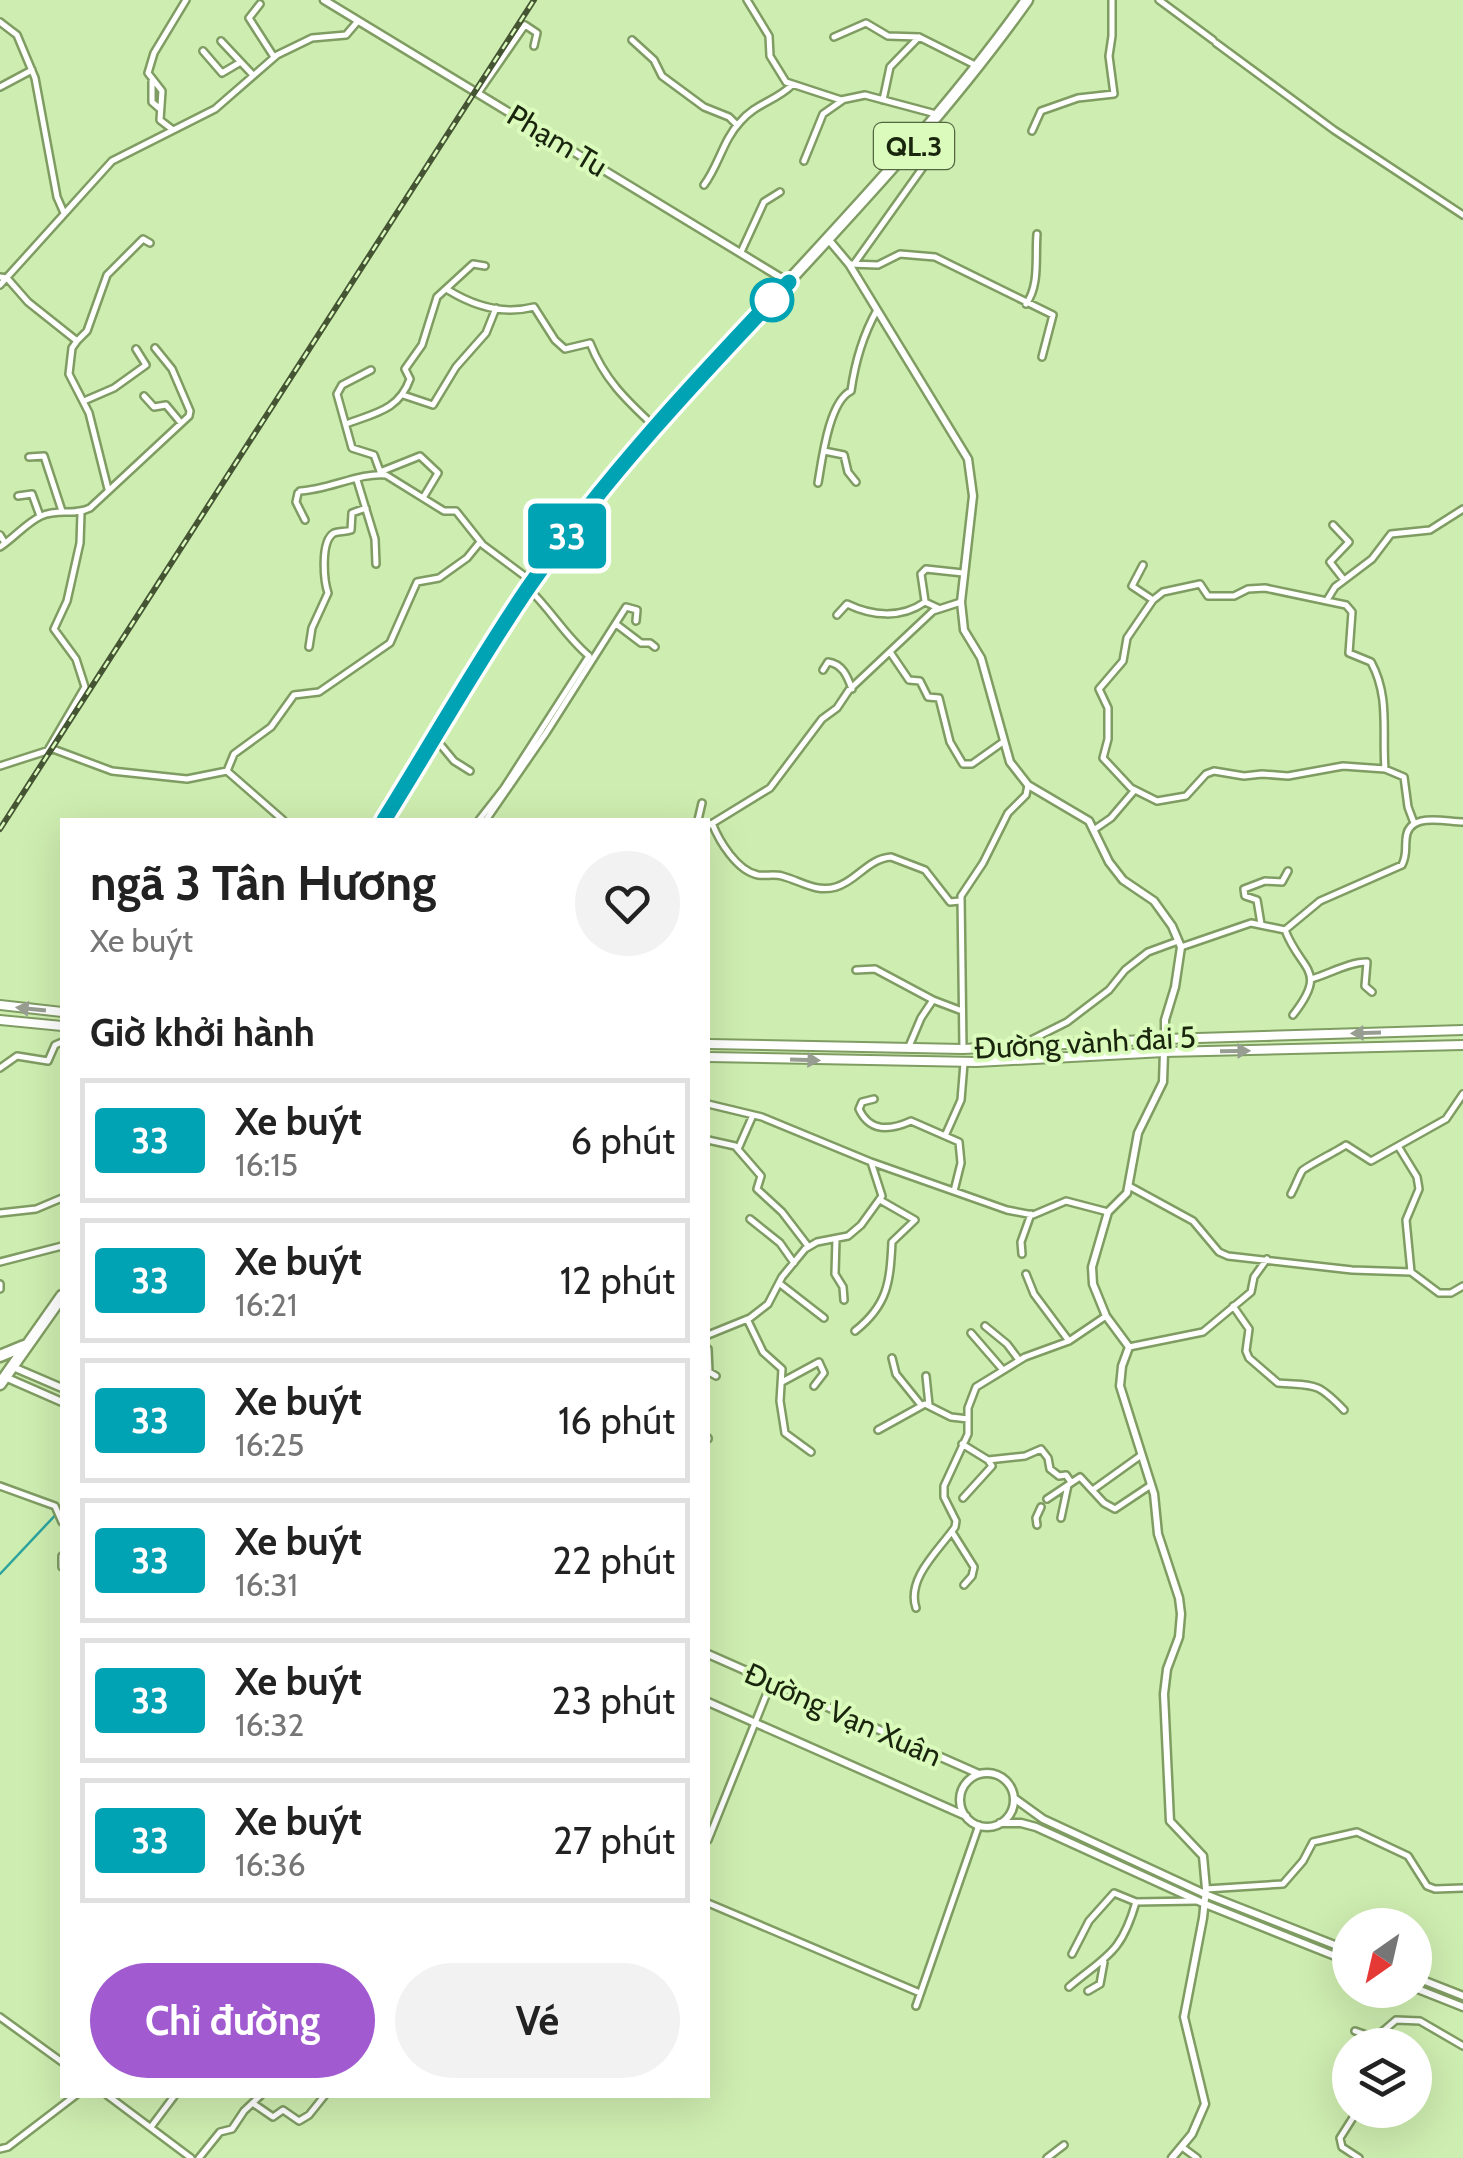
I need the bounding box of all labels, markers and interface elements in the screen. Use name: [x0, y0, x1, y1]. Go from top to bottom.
street label: Phạm Tu: [501, 96, 614, 185]
road number: QL.3: [874, 123, 954, 169]
unlabelled marker: [751, 279, 793, 321]
line badge: 33: [522, 504, 612, 568]
text: 33: [548, 515, 586, 558]
button: heart: [575, 851, 680, 956]
text: ngã 3 Tân Hương: [90, 854, 436, 912]
text: Xe buýt: [90, 921, 193, 960]
one-way arrow: [15, 1001, 47, 1017]
text: Giờ khởi hành: [90, 1009, 315, 1056]
street label: Đường vành đai 5: [973, 1018, 1197, 1067]
one-way arrow: [1349, 1025, 1381, 1041]
one-way arrow: [1219, 1042, 1251, 1058]
one-way arrow: [789, 1052, 821, 1068]
text: Xe buýt: [235, 1098, 362, 1145]
text: 6 phút: [570, 1117, 675, 1164]
text: 33: [131, 1119, 169, 1162]
text: 16:15: [235, 1145, 298, 1184]
text: Xe buýt: [235, 1238, 362, 1285]
text: 12 phút: [560, 1257, 675, 1304]
text: 33: [131, 1259, 169, 1302]
text: 16:21: [235, 1285, 297, 1324]
text: Xe buýt: [235, 1378, 362, 1425]
text: 16 phút: [558, 1397, 675, 1444]
text: 33: [131, 1399, 169, 1442]
text: 16:25: [235, 1425, 304, 1464]
text: Xe buýt: [235, 1518, 362, 1565]
text: 22 phút: [552, 1537, 675, 1584]
text: 33: [131, 1539, 169, 1582]
text: 16:31: [235, 1565, 298, 1604]
street label: Đường Vạn Xuân: [739, 1655, 947, 1774]
text: Xe buýt: [235, 1658, 362, 1705]
text: 23 phút: [551, 1677, 675, 1724]
text: 33: [131, 1679, 169, 1722]
text: 16:32: [235, 1705, 304, 1744]
text: Xe buýt: [235, 1798, 362, 1845]
text: 27 phút: [553, 1817, 675, 1864]
text: 33: [131, 1819, 169, 1862]
text: 16:36: [235, 1845, 306, 1884]
north arrow: [1332, 1908, 1432, 2008]
map controls: [1332, 1908, 1432, 2128]
button: Chỉ đường: [90, 1963, 375, 2078]
button: Vé: [395, 1963, 680, 2078]
button: layers: [1332, 2028, 1432, 2128]

